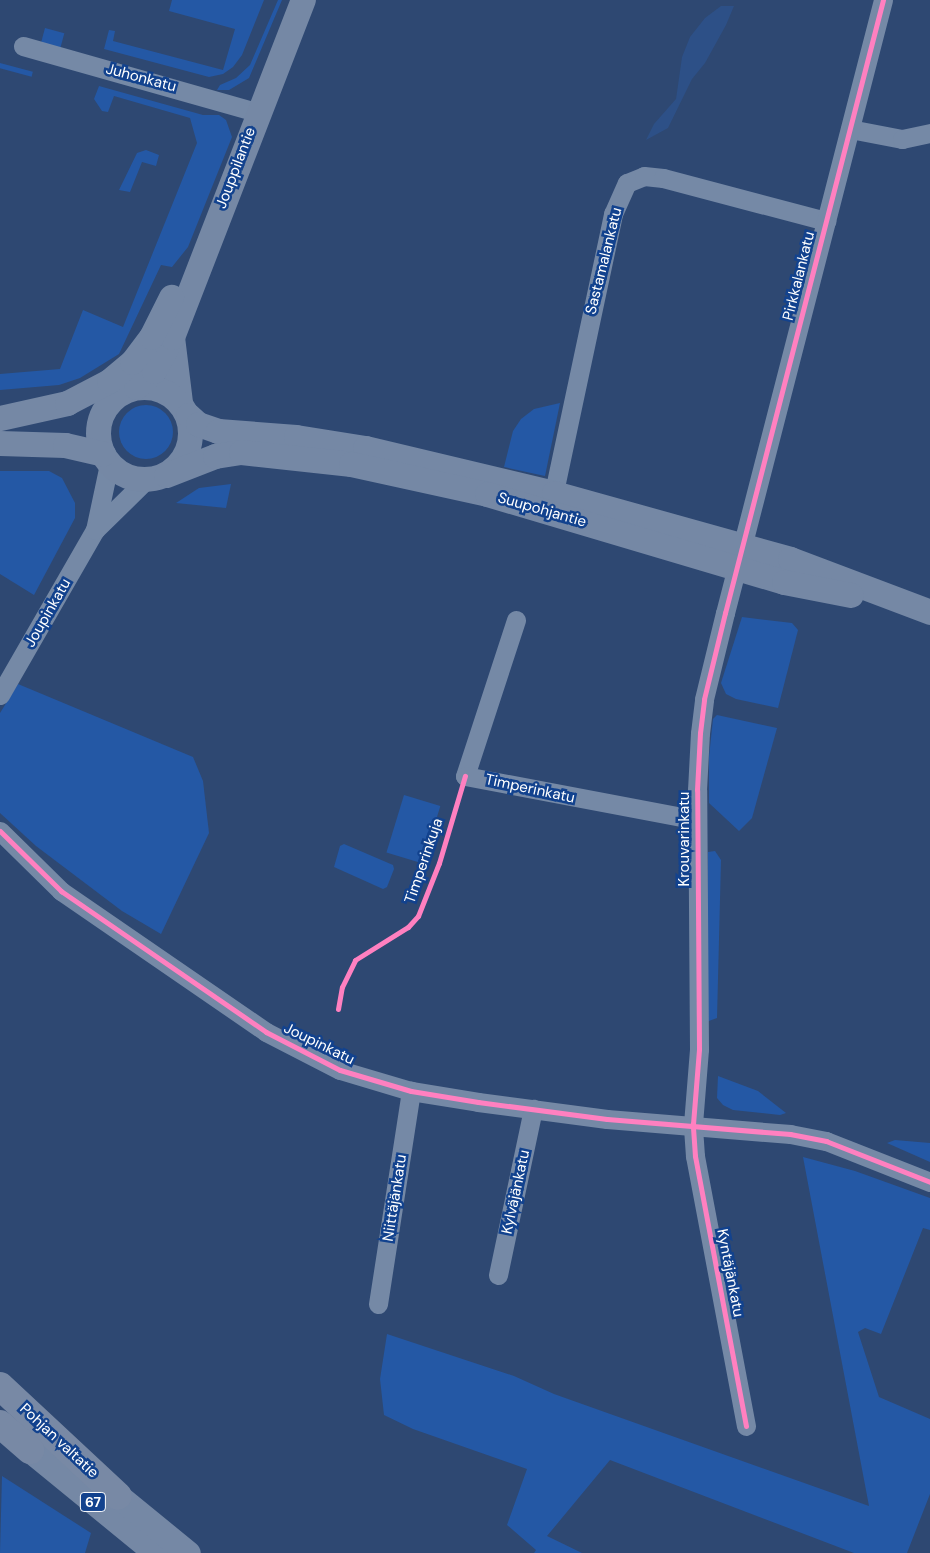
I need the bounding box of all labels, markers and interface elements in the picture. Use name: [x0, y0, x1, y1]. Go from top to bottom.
street label: Juhonkatu: [104, 60, 178, 96]
street label: Jouppilantie: [212, 125, 260, 211]
street label: Sastamalankatu: [582, 206, 626, 316]
street label: Pirkkalankatu: [779, 230, 819, 322]
street label: Suupohjantie: [496, 489, 588, 531]
street label: Joupinkatu: [21, 575, 75, 651]
street label: Timperinkatu: [484, 771, 576, 807]
street label: Krouvarinkatu: [676, 792, 694, 886]
street label: Timperinkuja: [401, 816, 447, 906]
street label: Joupinkatu: [281, 1019, 357, 1069]
street label: Kylväjänkatu: [498, 1148, 534, 1236]
street label: Niittäjänkatu: [379, 1153, 411, 1243]
street label: Kyntäjänkatu: [713, 1227, 747, 1319]
street label: Pohjan valtatie: [16, 1400, 102, 1482]
road number: 67: [79, 1490, 107, 1514]

